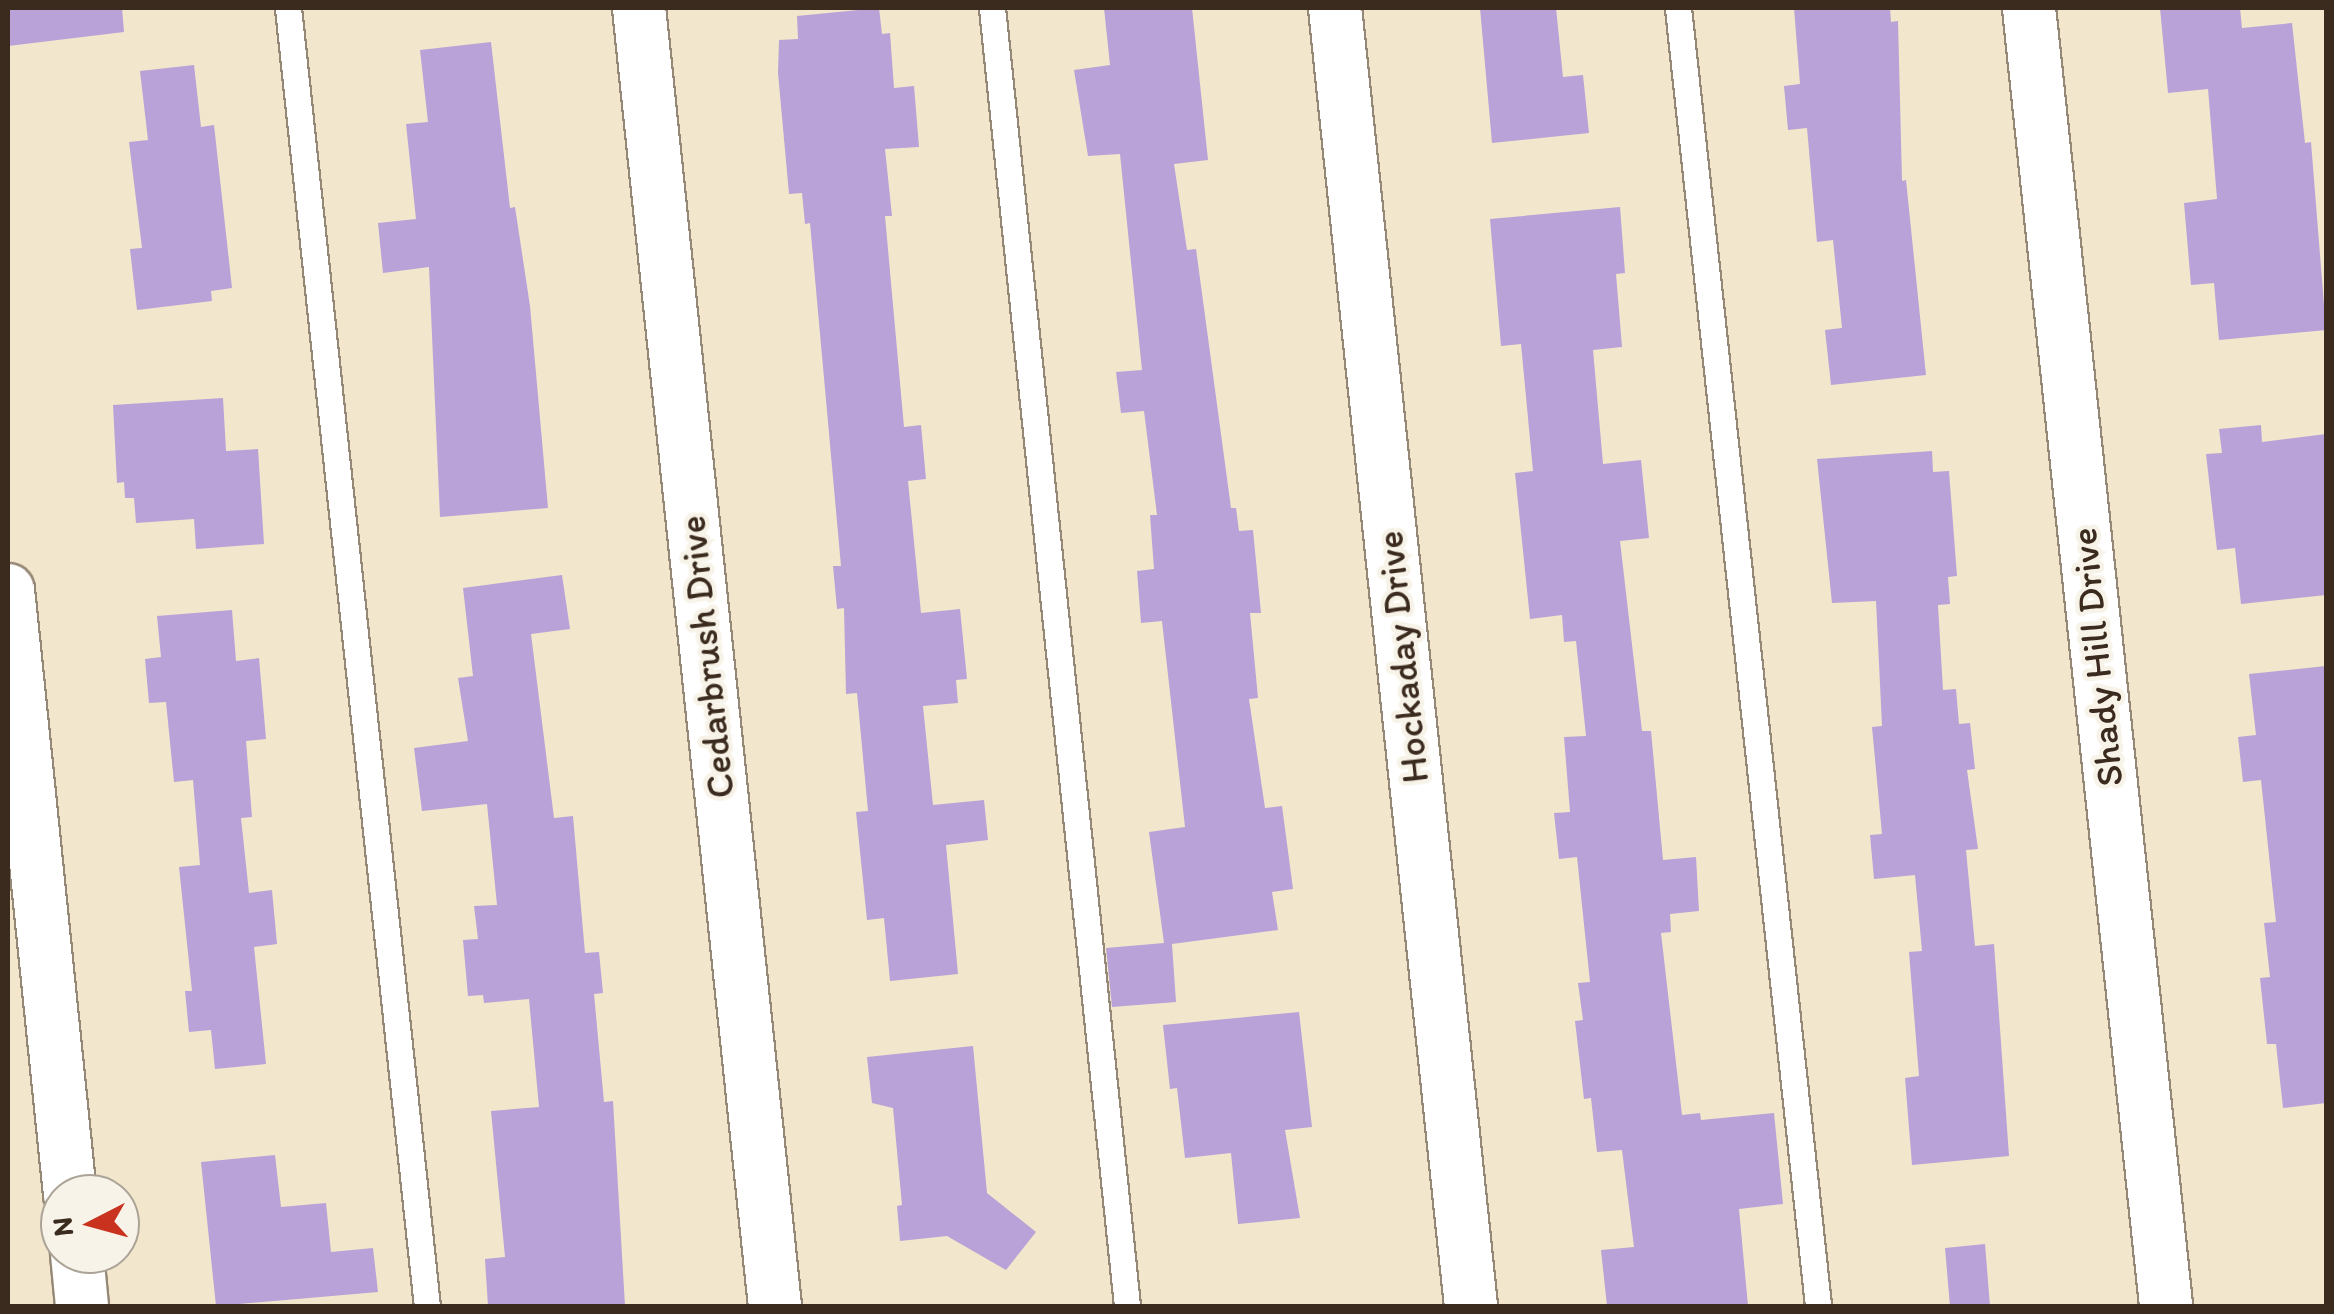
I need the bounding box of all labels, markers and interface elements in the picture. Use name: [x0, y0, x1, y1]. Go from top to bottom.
street label: Cedarbrush Drive: [669, 513, 745, 801]
street label: Shady Hill Drive: [2061, 525, 2133, 789]
street label: Hockaday Drive: [1367, 528, 1439, 786]
north arrow: [40, 1174, 140, 1274]
text: N: [44, 1216, 80, 1238]

